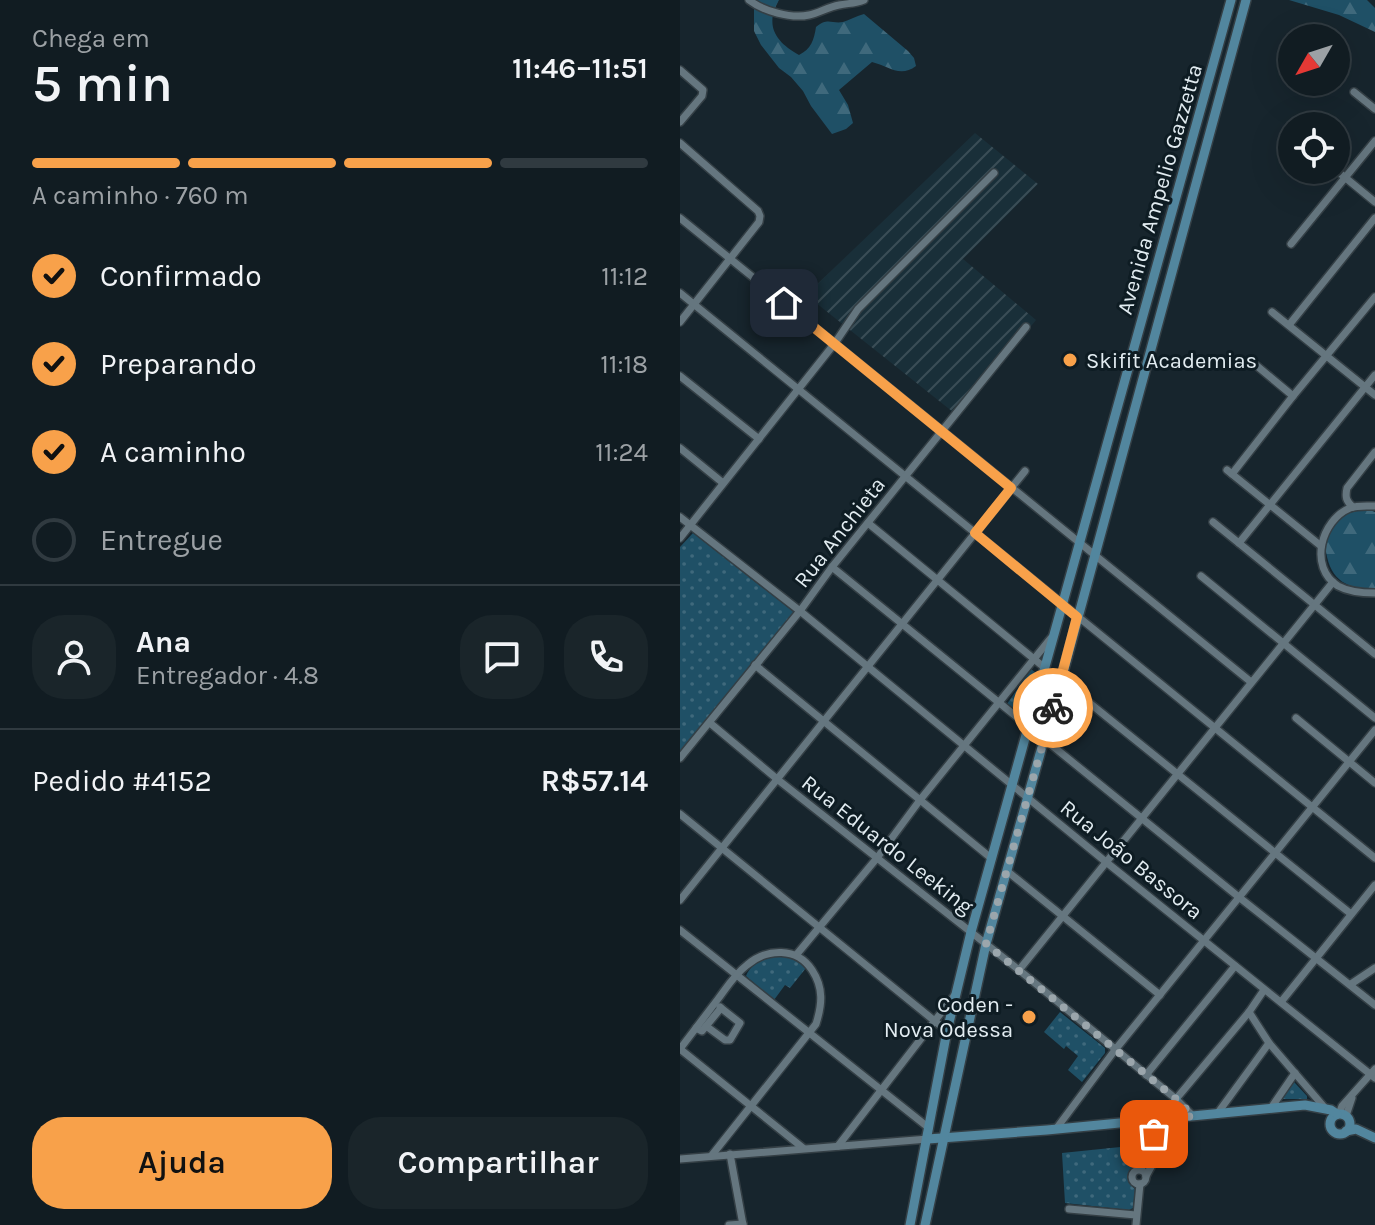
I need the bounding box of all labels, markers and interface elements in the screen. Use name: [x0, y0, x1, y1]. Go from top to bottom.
text: Chega em: [32, 23, 150, 54]
north arrow: [1278, 24, 1350, 96]
map controls: [1278, 24, 1350, 184]
text: 11:46–11:51: [512, 50, 648, 86]
text: 5 min: [32, 53, 173, 114]
street label: Avenida Ampelio Gazzetta: [1112, 61, 1208, 317]
button: locate: [1278, 112, 1350, 184]
text: A caminho · 760 m: [32, 180, 249, 211]
icon: check: [32, 254, 76, 298]
text: Confirmado: [100, 258, 262, 294]
text: 11:12: [601, 261, 648, 292]
pin: [750, 269, 818, 337]
icon: home: [762, 281, 806, 325]
icon: check: [32, 342, 76, 386]
text: Preparando: [100, 346, 257, 382]
place label: Skifit Academias: [1086, 348, 1257, 374]
text: 11:18: [600, 349, 648, 380]
marker: Skifit Academias: [1061, 351, 1079, 369]
icon: check: [32, 430, 76, 474]
text: A caminho: [100, 434, 246, 470]
text: 11:24: [595, 437, 648, 468]
street label: Rua Anchieta: [789, 472, 891, 593]
text: Entregue: [100, 522, 223, 558]
button: person: [32, 615, 116, 699]
button: chat: [460, 615, 544, 699]
button: phone: [564, 615, 648, 699]
text: Ana: [136, 624, 191, 660]
text: Entregador · 4.8: [136, 660, 319, 691]
courier: [1013, 668, 1093, 748]
icon: bike: [1031, 686, 1075, 730]
text: Pedido #4152: [32, 763, 212, 799]
text: R$57.14: [541, 763, 648, 799]
street label: Rua Eduardo Leeking: [796, 770, 979, 920]
street label: Rua João Bassora: [1055, 794, 1208, 925]
place label: Coden - Nova Odessa: [884, 992, 1013, 1043]
marker: Coden - Nova Odessa: [1020, 1008, 1038, 1026]
pin: [1120, 1100, 1188, 1168]
icon: bag: [1132, 1112, 1176, 1156]
button: Ajuda: [32, 1117, 332, 1209]
button: Compartilhar: [348, 1117, 648, 1209]

